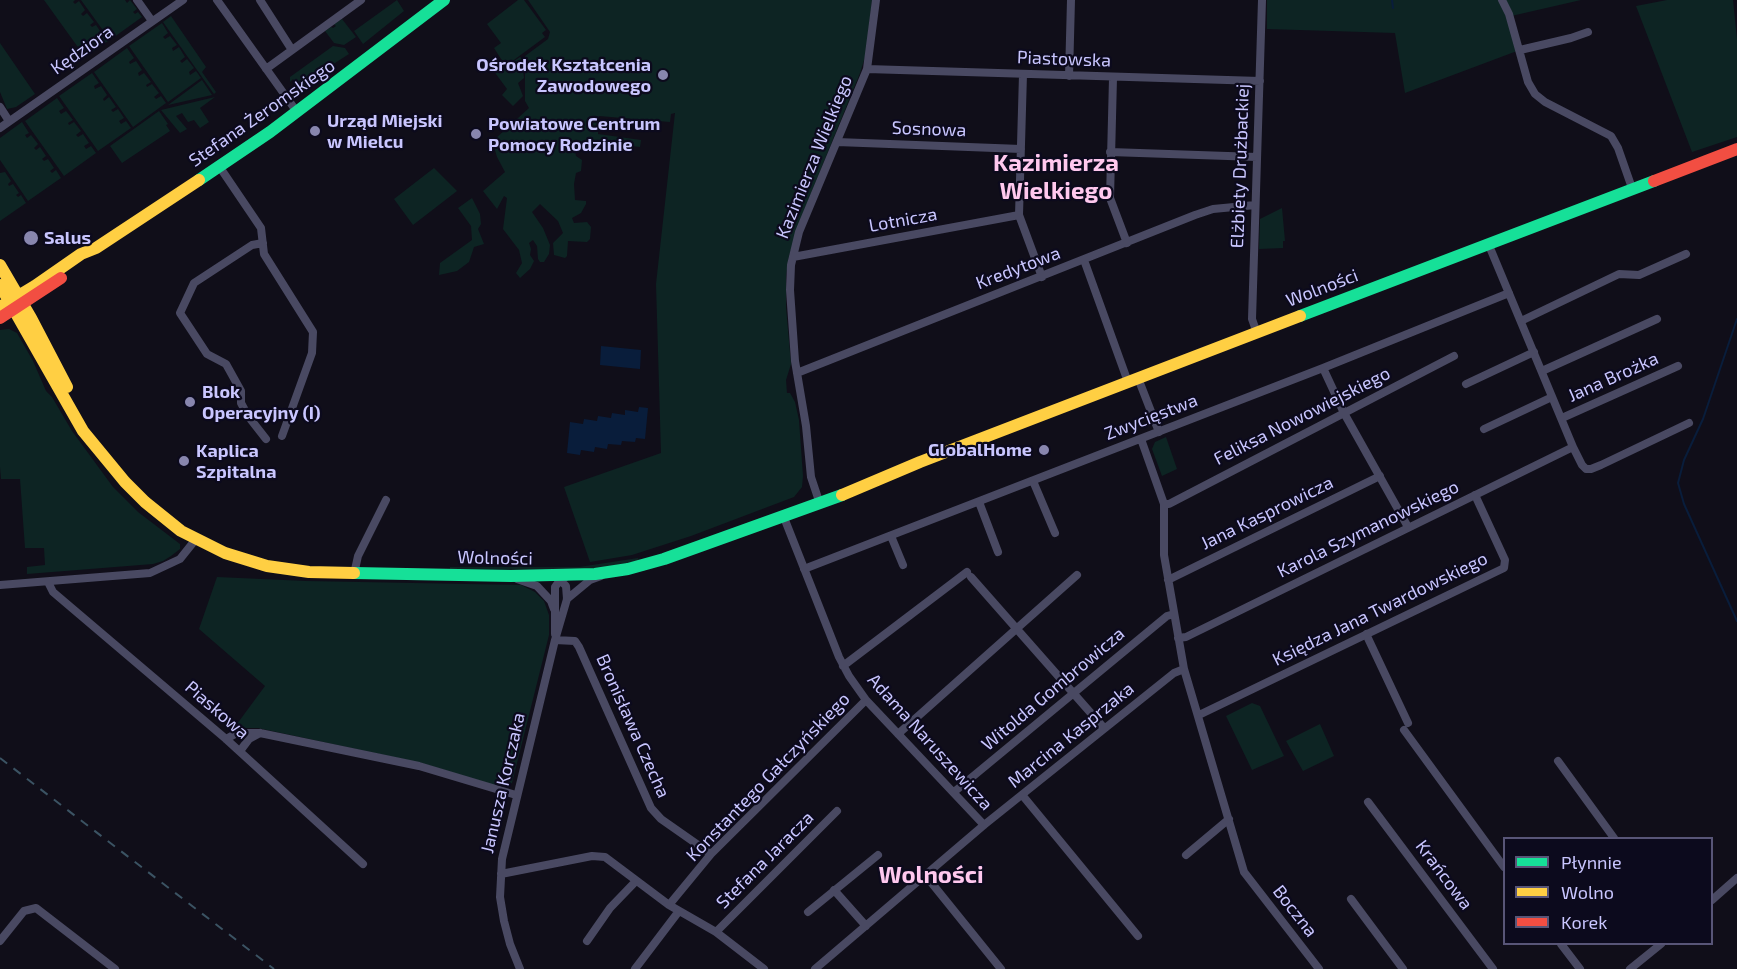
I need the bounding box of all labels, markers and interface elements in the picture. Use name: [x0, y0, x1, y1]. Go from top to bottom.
street label: Kędziora: [47, 21, 117, 79]
street label: Piastowska: [1017, 47, 1111, 71]
place label: Ośrodek Kształcenia Zawodowego: [476, 54, 651, 97]
street label: Stefana Żeromskiego: [185, 55, 339, 171]
marker: Ośrodek Kształcenia Zawodowego: [656, 68, 670, 82]
street label: Kazimierza Wielkiego: [771, 72, 857, 242]
street label: Elżbiety Drużbackiej: [1226, 83, 1254, 249]
place label: Urząd Miejski w Mielcu: [327, 110, 443, 152]
place label: Powiatowe Centrum Pomocy Rodzinie: [488, 113, 660, 156]
street label: Sosnowa: [891, 117, 967, 141]
marker: Urząd Miejski w Mielcu: [308, 124, 322, 138]
marker: Powiatowe Centrum Pomocy Rodzinie: [469, 127, 483, 141]
district label: Kazimierza Wielkiego: [993, 149, 1119, 205]
street label: Lotnicza: [867, 203, 939, 237]
place label: Salus: [44, 227, 91, 249]
marker: Salus: [22, 229, 40, 247]
street label: Kredytowa: [973, 242, 1063, 294]
street label: Wolności: [1283, 264, 1361, 312]
street label: Jana Brożka: [1564, 347, 1662, 407]
street label: Feliksa Nowowiejskiego: [1210, 362, 1394, 470]
place label: Blok Operacyjny (I): [202, 381, 321, 424]
street label: Zwycięstwa: [1101, 389, 1201, 445]
marker: Blok Operacyjny (I): [183, 395, 197, 409]
place label: GlobalHome: [928, 439, 1032, 461]
place label: Kaplica Szpitalna: [196, 440, 276, 482]
marker: GlobalHome: [1037, 443, 1051, 457]
marker: Kaplica Szpitalna: [177, 454, 191, 468]
street label: Jana Kasprowicza: [1197, 472, 1337, 554]
street label: Karola Szymanowskiego: [1274, 476, 1462, 582]
street label: Wolności: [457, 547, 533, 569]
street label: Księdza Jana Twardowskiego: [1269, 547, 1491, 671]
street label: Witolda Gombrowicza: [977, 623, 1129, 755]
street label: Bronisława Czecha: [592, 651, 674, 801]
street label: Adama Naruszewicza: [863, 669, 997, 815]
street label: Piaskowa: [181, 676, 253, 744]
street label: Marcina Kasprzaka: [1004, 678, 1138, 792]
street label: Konstantego Gałczyńskiego: [682, 688, 854, 866]
street label: Janusza Korczaka: [476, 711, 530, 855]
street label: Stefana Jaracza: [712, 807, 818, 913]
street label: Krańcowa: [1411, 836, 1477, 914]
legend: [1503, 837, 1713, 945]
text: Płynnie: [1561, 851, 1622, 873]
district label: Wolności: [878, 861, 984, 889]
street label: Boczna: [1268, 881, 1322, 941]
text: Wolno: [1561, 881, 1614, 903]
text: Korek: [1561, 911, 1607, 933]

